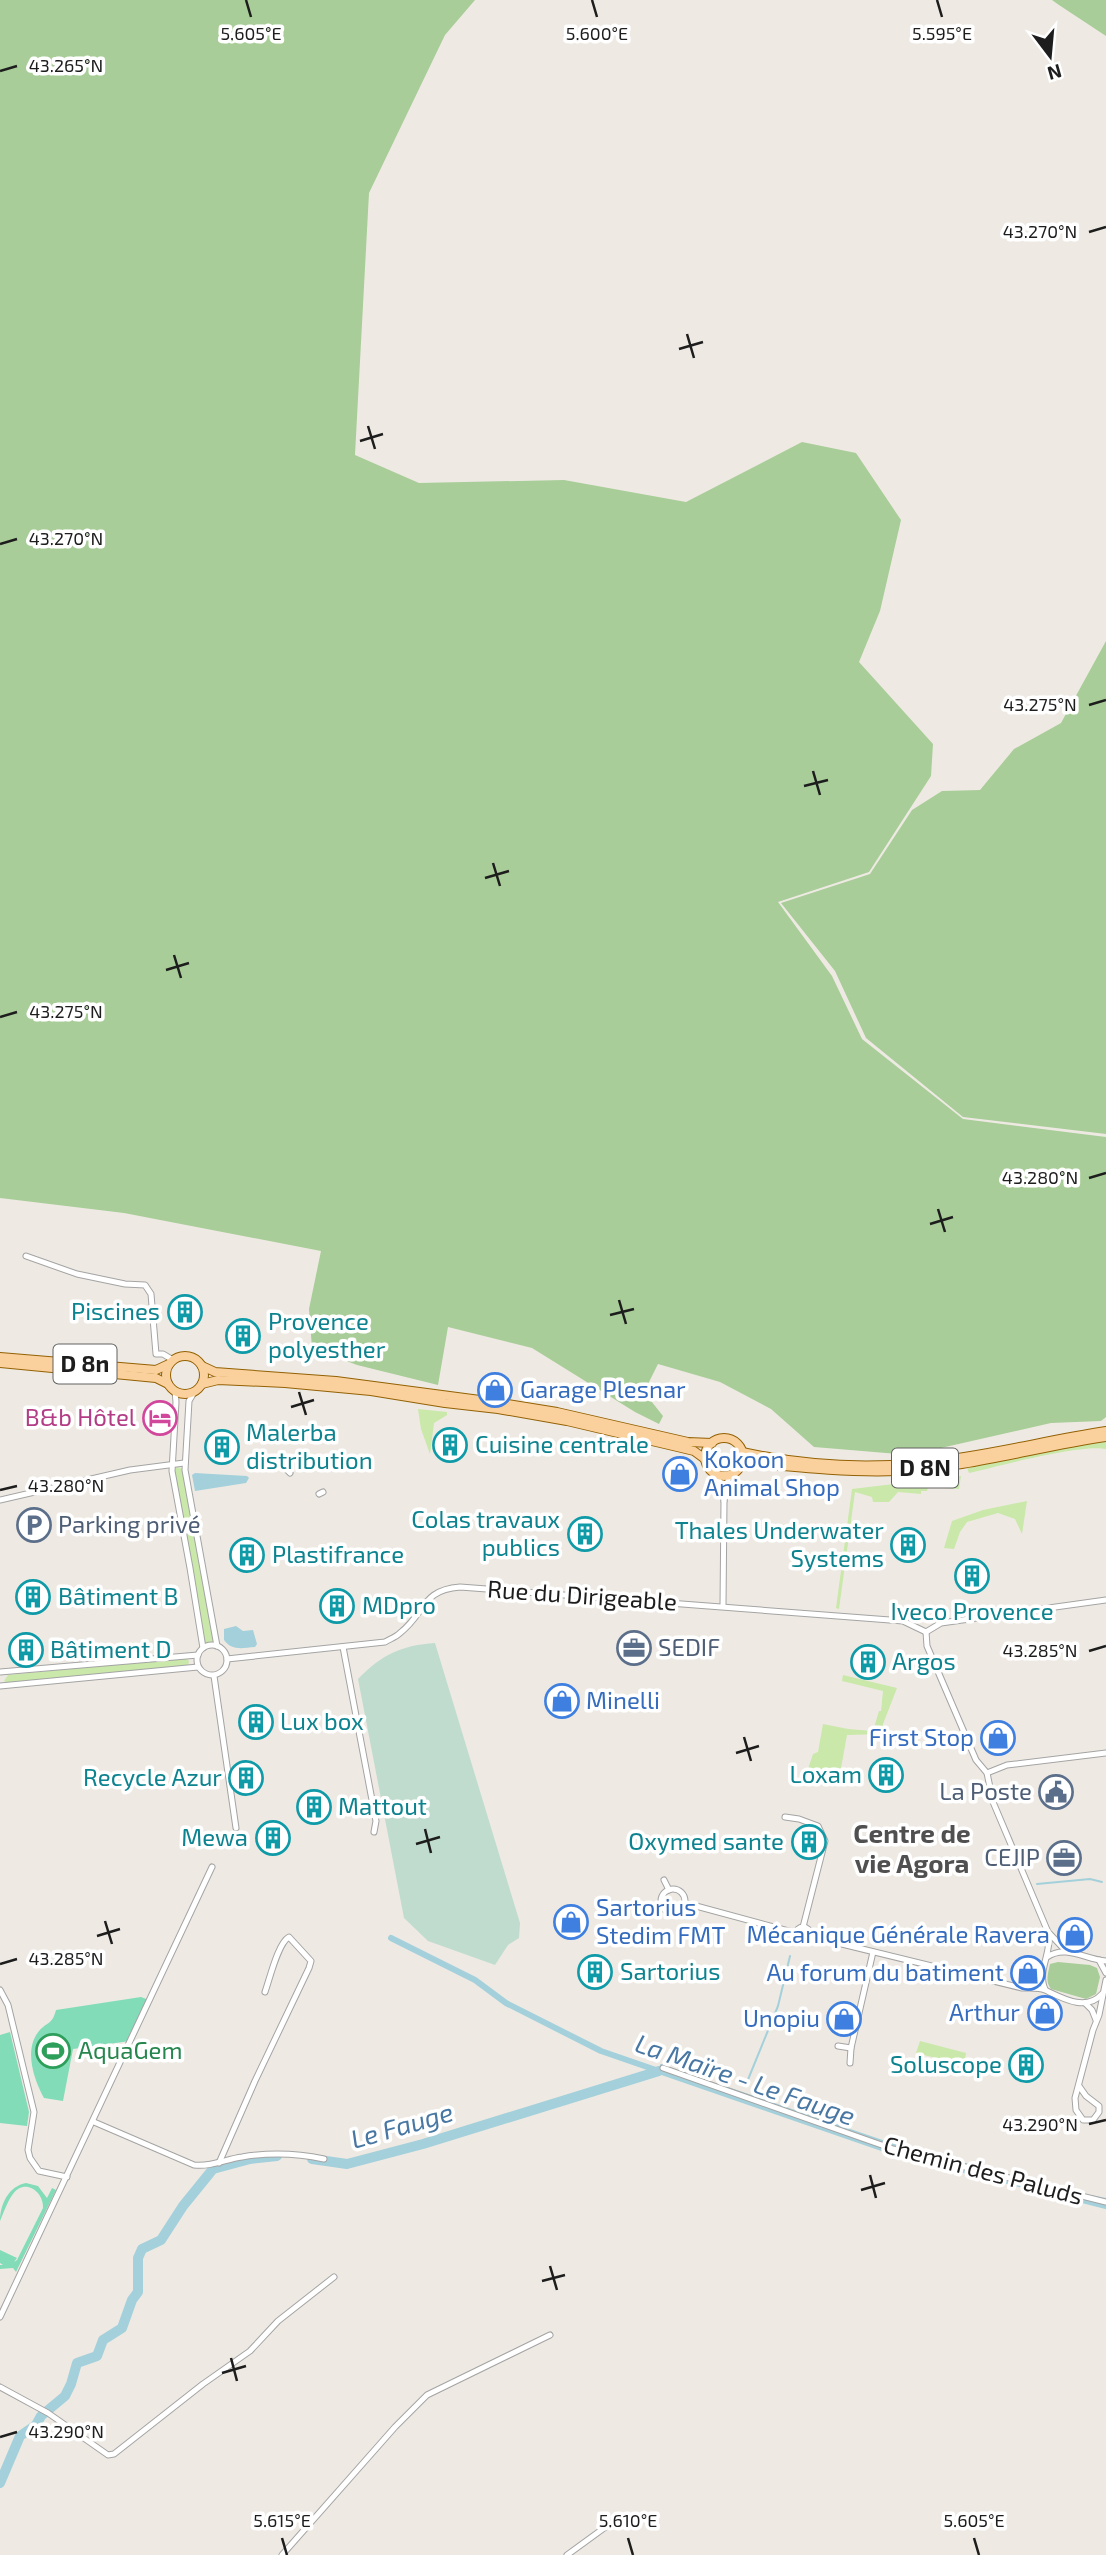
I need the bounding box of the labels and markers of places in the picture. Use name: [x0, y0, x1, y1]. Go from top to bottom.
building icon: Piscines: [166, 1293, 204, 1331]
place label: Piscines: [71, 1296, 160, 1325]
place label: Provence polyesther: [268, 1306, 386, 1363]
building icon: Provence polyesther: [224, 1317, 262, 1355]
shop icon: Garage Plesnar: [476, 1371, 514, 1409]
place label: Garage Plesnar: [520, 1374, 686, 1403]
hotel icon: B&b Hôtel: [141, 1399, 179, 1437]
place label: B&b Hôtel: [25, 1402, 136, 1431]
place label: Malerba distribution: [246, 1417, 373, 1474]
building icon: Cuisine centrale: [431, 1426, 469, 1464]
building icon: Malerba distribution: [203, 1428, 241, 1466]
place label: Cuisine centrale: [475, 1429, 649, 1458]
place label: Kokoon Animal Shop: [704, 1444, 840, 1501]
shop icon: Kokoon Animal Shop: [661, 1455, 699, 1493]
place label: Colas travaux publics: [411, 1504, 560, 1561]
parking icon: Parking privé: [15, 1506, 53, 1544]
place label: Parking privé: [58, 1509, 201, 1538]
building icon: Colas travaux publics: [566, 1515, 604, 1553]
place label: Thales Underwater Systems: [675, 1515, 884, 1572]
building icon: Thales Underwater Systems: [889, 1526, 927, 1564]
building icon: Plastifrance: [228, 1536, 266, 1574]
place label: Plastifrance: [272, 1539, 404, 1568]
building icon: Iveco Provence: [953, 1557, 991, 1595]
building icon: Bâtiment B: [14, 1578, 52, 1616]
place label: Bâtiment B: [58, 1581, 178, 1610]
building icon: MDpro: [318, 1587, 356, 1625]
place label: MDpro: [362, 1590, 436, 1619]
place label: Iveco Provence: [890, 1596, 1054, 1625]
office icon: SEDIF: [615, 1629, 653, 1667]
building icon: Bâtiment D: [7, 1631, 45, 1669]
place label: SEDIF: [658, 1632, 720, 1661]
place label: Bâtiment D: [50, 1634, 171, 1663]
building icon: Argos: [849, 1643, 887, 1681]
place label: Argos: [892, 1646, 956, 1675]
shop icon: Minelli: [543, 1682, 581, 1720]
place label: Minelli: [586, 1685, 660, 1714]
building icon: Lux box: [237, 1703, 275, 1741]
place label: Lux box: [280, 1706, 364, 1735]
shop icon: First Stop: [979, 1719, 1017, 1757]
place label: First Stop: [869, 1722, 974, 1751]
building icon: Loxam: [867, 1756, 905, 1794]
building icon: Recycle Azur: [227, 1759, 265, 1797]
place label: Loxam: [789, 1759, 862, 1788]
place label: Recycle Azur: [83, 1762, 222, 1791]
public building icon: La Poste: [1037, 1773, 1075, 1811]
place label: La Poste: [939, 1776, 1032, 1805]
building icon: Mattout: [295, 1788, 333, 1826]
place label: Mattout: [338, 1791, 427, 1820]
building icon: Mewa: [254, 1819, 292, 1857]
place label: Mewa: [181, 1822, 248, 1851]
building icon: Oxymed sante: [790, 1823, 828, 1861]
place label: Oxymed sante: [628, 1826, 784, 1855]
office icon: CEJIP: [1045, 1839, 1083, 1877]
place label: CEJIP: [984, 1842, 1040, 1871]
place label: Sartorius Stedim FMT: [596, 1892, 725, 1949]
shop icon: Sartorius Stedim FMT: [552, 1903, 590, 1941]
shop icon: Mécanique Générale Ravera: [1056, 1916, 1094, 1954]
place label: Mécanique Générale Ravera: [746, 1919, 1050, 1948]
building icon: Sartorius: [576, 1953, 614, 1991]
shop icon: Au forum du batiment: [1009, 1954, 1047, 1992]
place label: Sartorius: [620, 1956, 721, 1985]
place label: Au forum du batiment: [766, 1957, 1004, 1986]
shop icon: Arthur: [1026, 1994, 1064, 2032]
place label: Arthur: [949, 1997, 1020, 2026]
shop icon: Unopiu: [825, 2000, 863, 2038]
place label: Unopiu: [743, 2003, 820, 2032]
sports icon: AquaGem: [34, 2032, 72, 2070]
place label: AquaGem: [78, 2035, 182, 2064]
building icon: Soluscope: [1007, 2046, 1045, 2084]
place label: Soluscope: [890, 2049, 1002, 2078]

